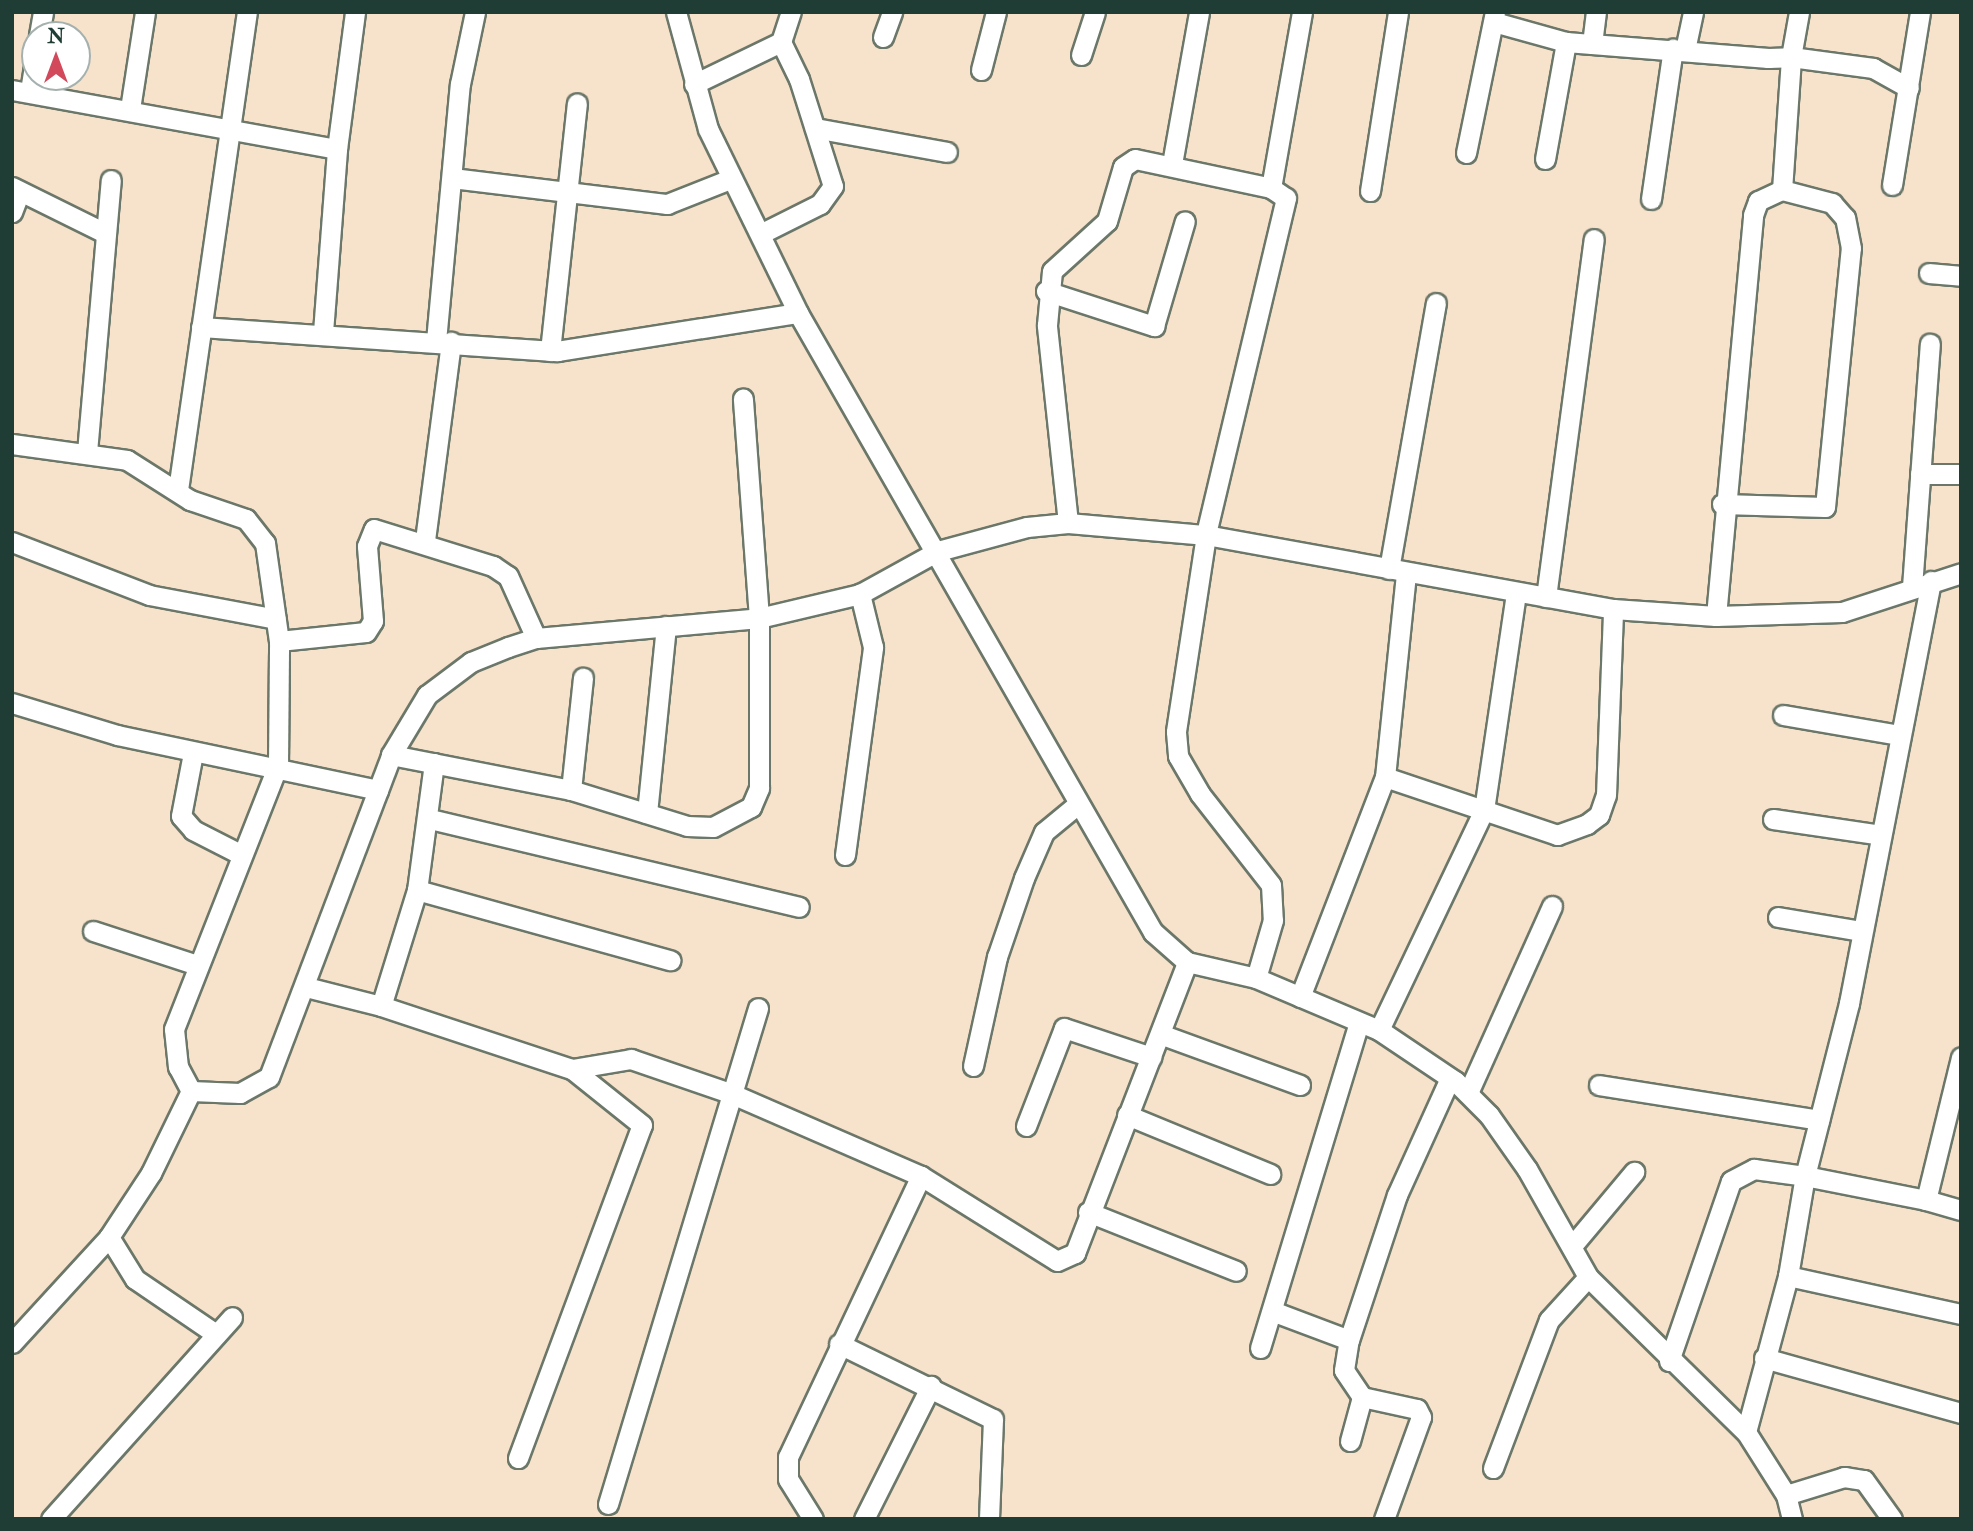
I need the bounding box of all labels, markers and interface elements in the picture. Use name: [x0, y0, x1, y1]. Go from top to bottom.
north arrow: [21, 21, 91, 91]
text: N: [47, 25, 65, 49]

